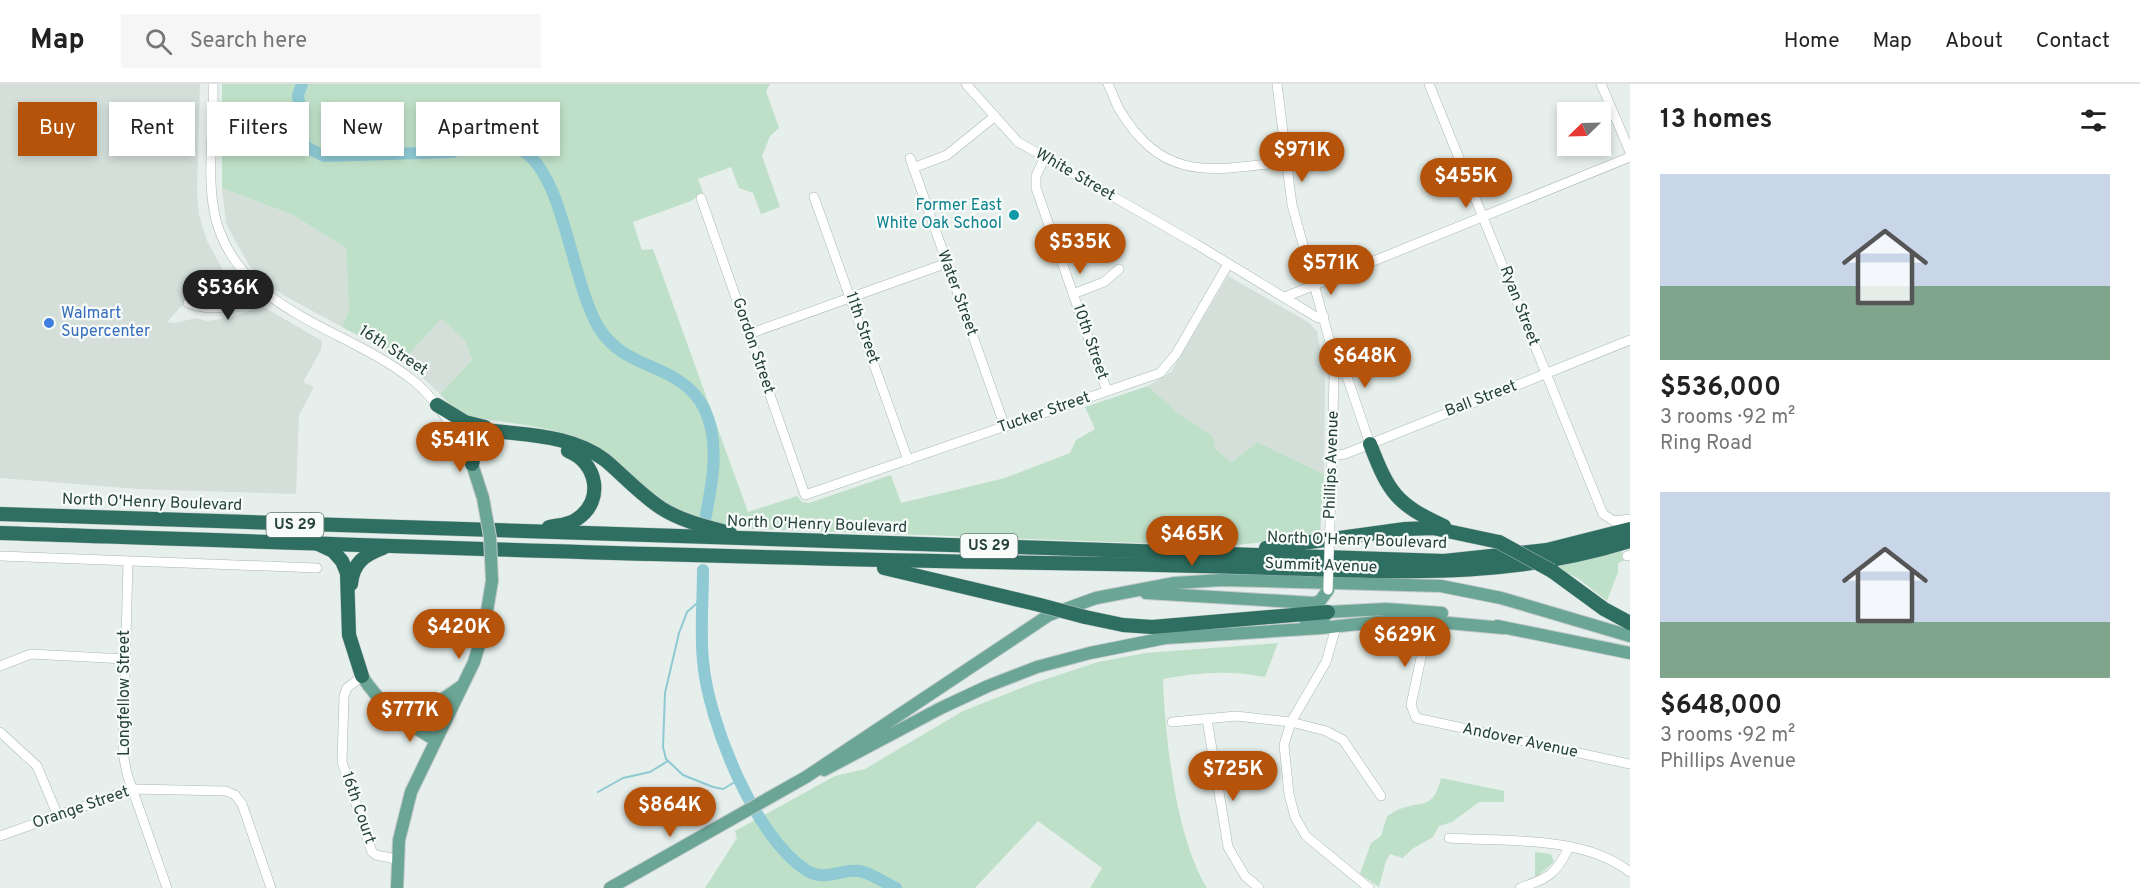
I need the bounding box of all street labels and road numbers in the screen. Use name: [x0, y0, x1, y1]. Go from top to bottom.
street label: White Street: [1032, 144, 1118, 206]
street label: Water Street: [932, 247, 982, 339]
street label: Ryan Street: [1495, 263, 1543, 349]
street label: 11th Street: [840, 290, 884, 366]
street label: Gordon Street: [727, 295, 779, 397]
street label: 10th Street: [1068, 301, 1112, 383]
street label: 16th Street: [355, 321, 431, 381]
street label: Ball Street: [1442, 376, 1520, 422]
street label: Tucker Street: [995, 388, 1093, 438]
street label: Phillips Avenue: [1320, 410, 1344, 520]
street label: North O'Henry Boulevard: [61, 490, 243, 516]
street label: North O'Henry Boulevard: [726, 512, 908, 538]
road number: US 29: [266, 513, 324, 537]
street label: North O'Henry Boulevard: [1266, 528, 1448, 554]
road number: US 29: [960, 534, 1018, 558]
street label: Summit Avenue: [1264, 554, 1378, 578]
street label: Longfellow Street: [115, 630, 135, 756]
street label: Andover Avenue: [1460, 719, 1580, 763]
street label: 16th Court: [336, 769, 380, 847]
street label: Orange Street: [30, 782, 132, 834]

